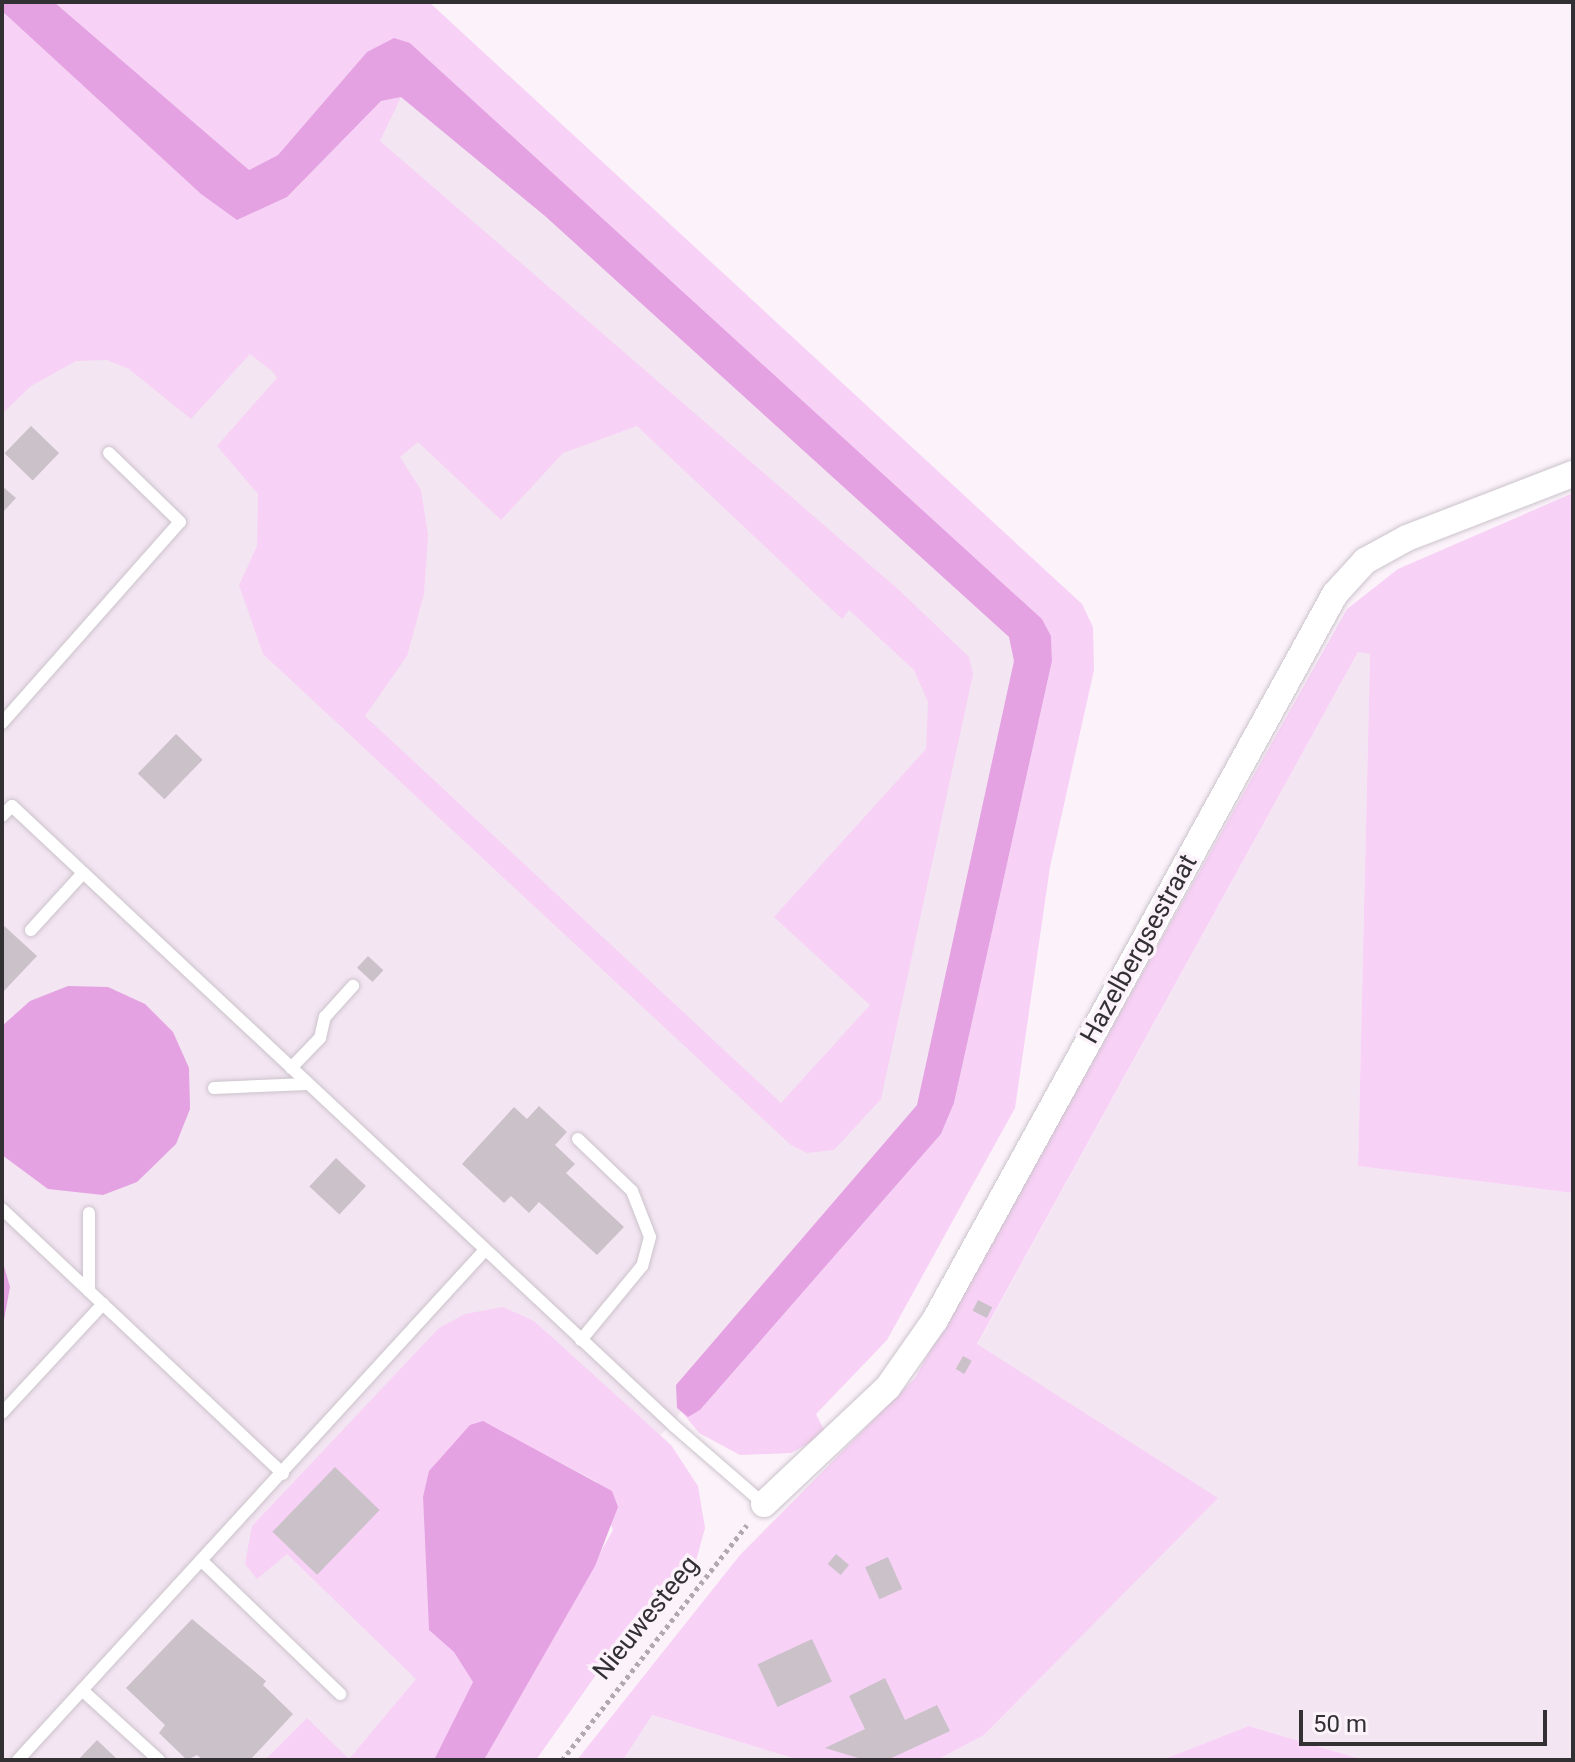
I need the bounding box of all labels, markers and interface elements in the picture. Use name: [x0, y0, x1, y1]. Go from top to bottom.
street label: Hazelbergsestraat: [1074, 849, 1204, 1049]
street label: Nieuwesteeg: [587, 1550, 705, 1686]
scale bar: [1303, 1694, 1551, 1744]
text: 50 m: [1313, 1710, 1367, 1738]

